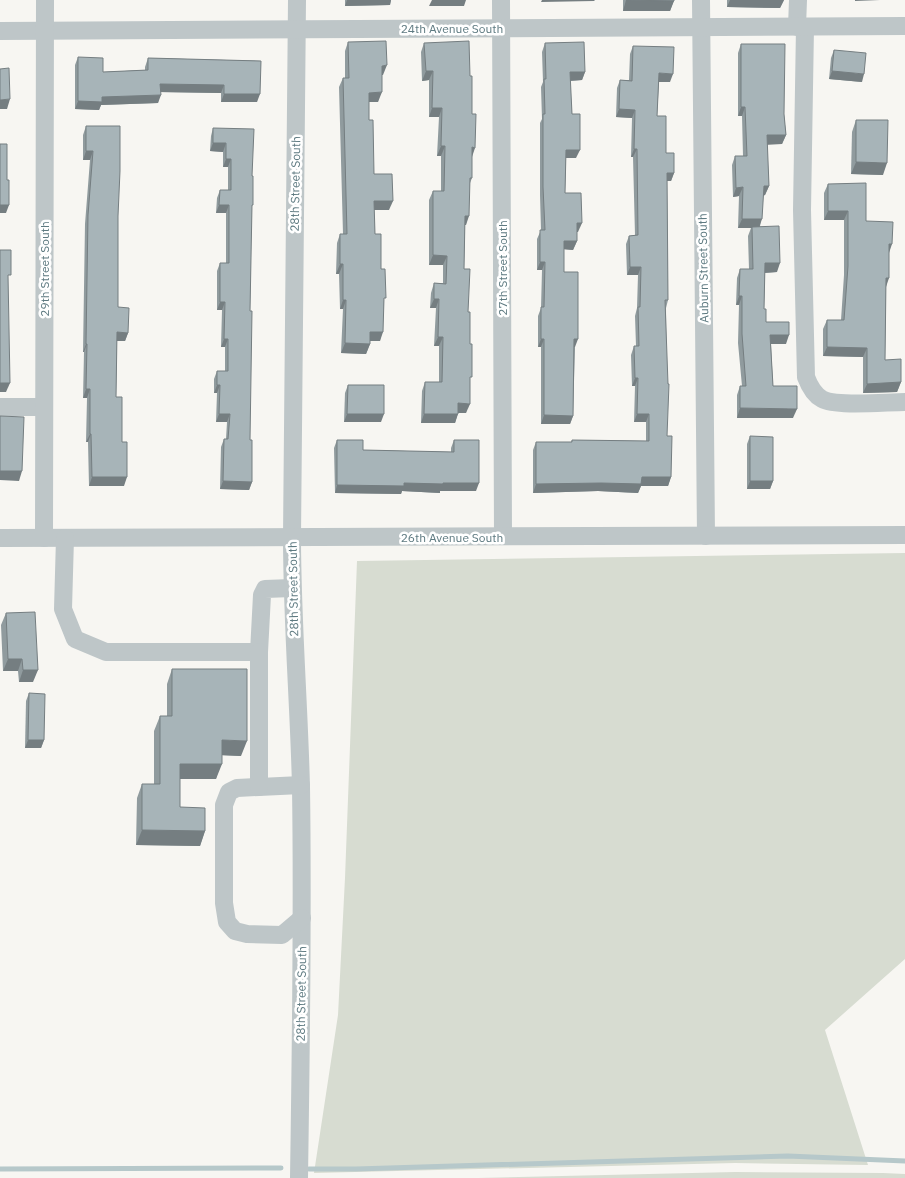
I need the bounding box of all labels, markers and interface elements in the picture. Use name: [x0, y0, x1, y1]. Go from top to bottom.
street label: 24th Avenue South: [401, 21, 503, 36]
street label: 28th Street South: [287, 136, 303, 232]
street label: Auburn Street South: [695, 213, 711, 323]
street label: 27th Street South: [495, 220, 510, 316]
street label: 29th Street South: [37, 221, 52, 317]
street label: 26th Avenue South: [401, 530, 503, 545]
street label: 28th Street South: [285, 541, 301, 637]
street label: 28th Street South: [293, 946, 309, 1042]

